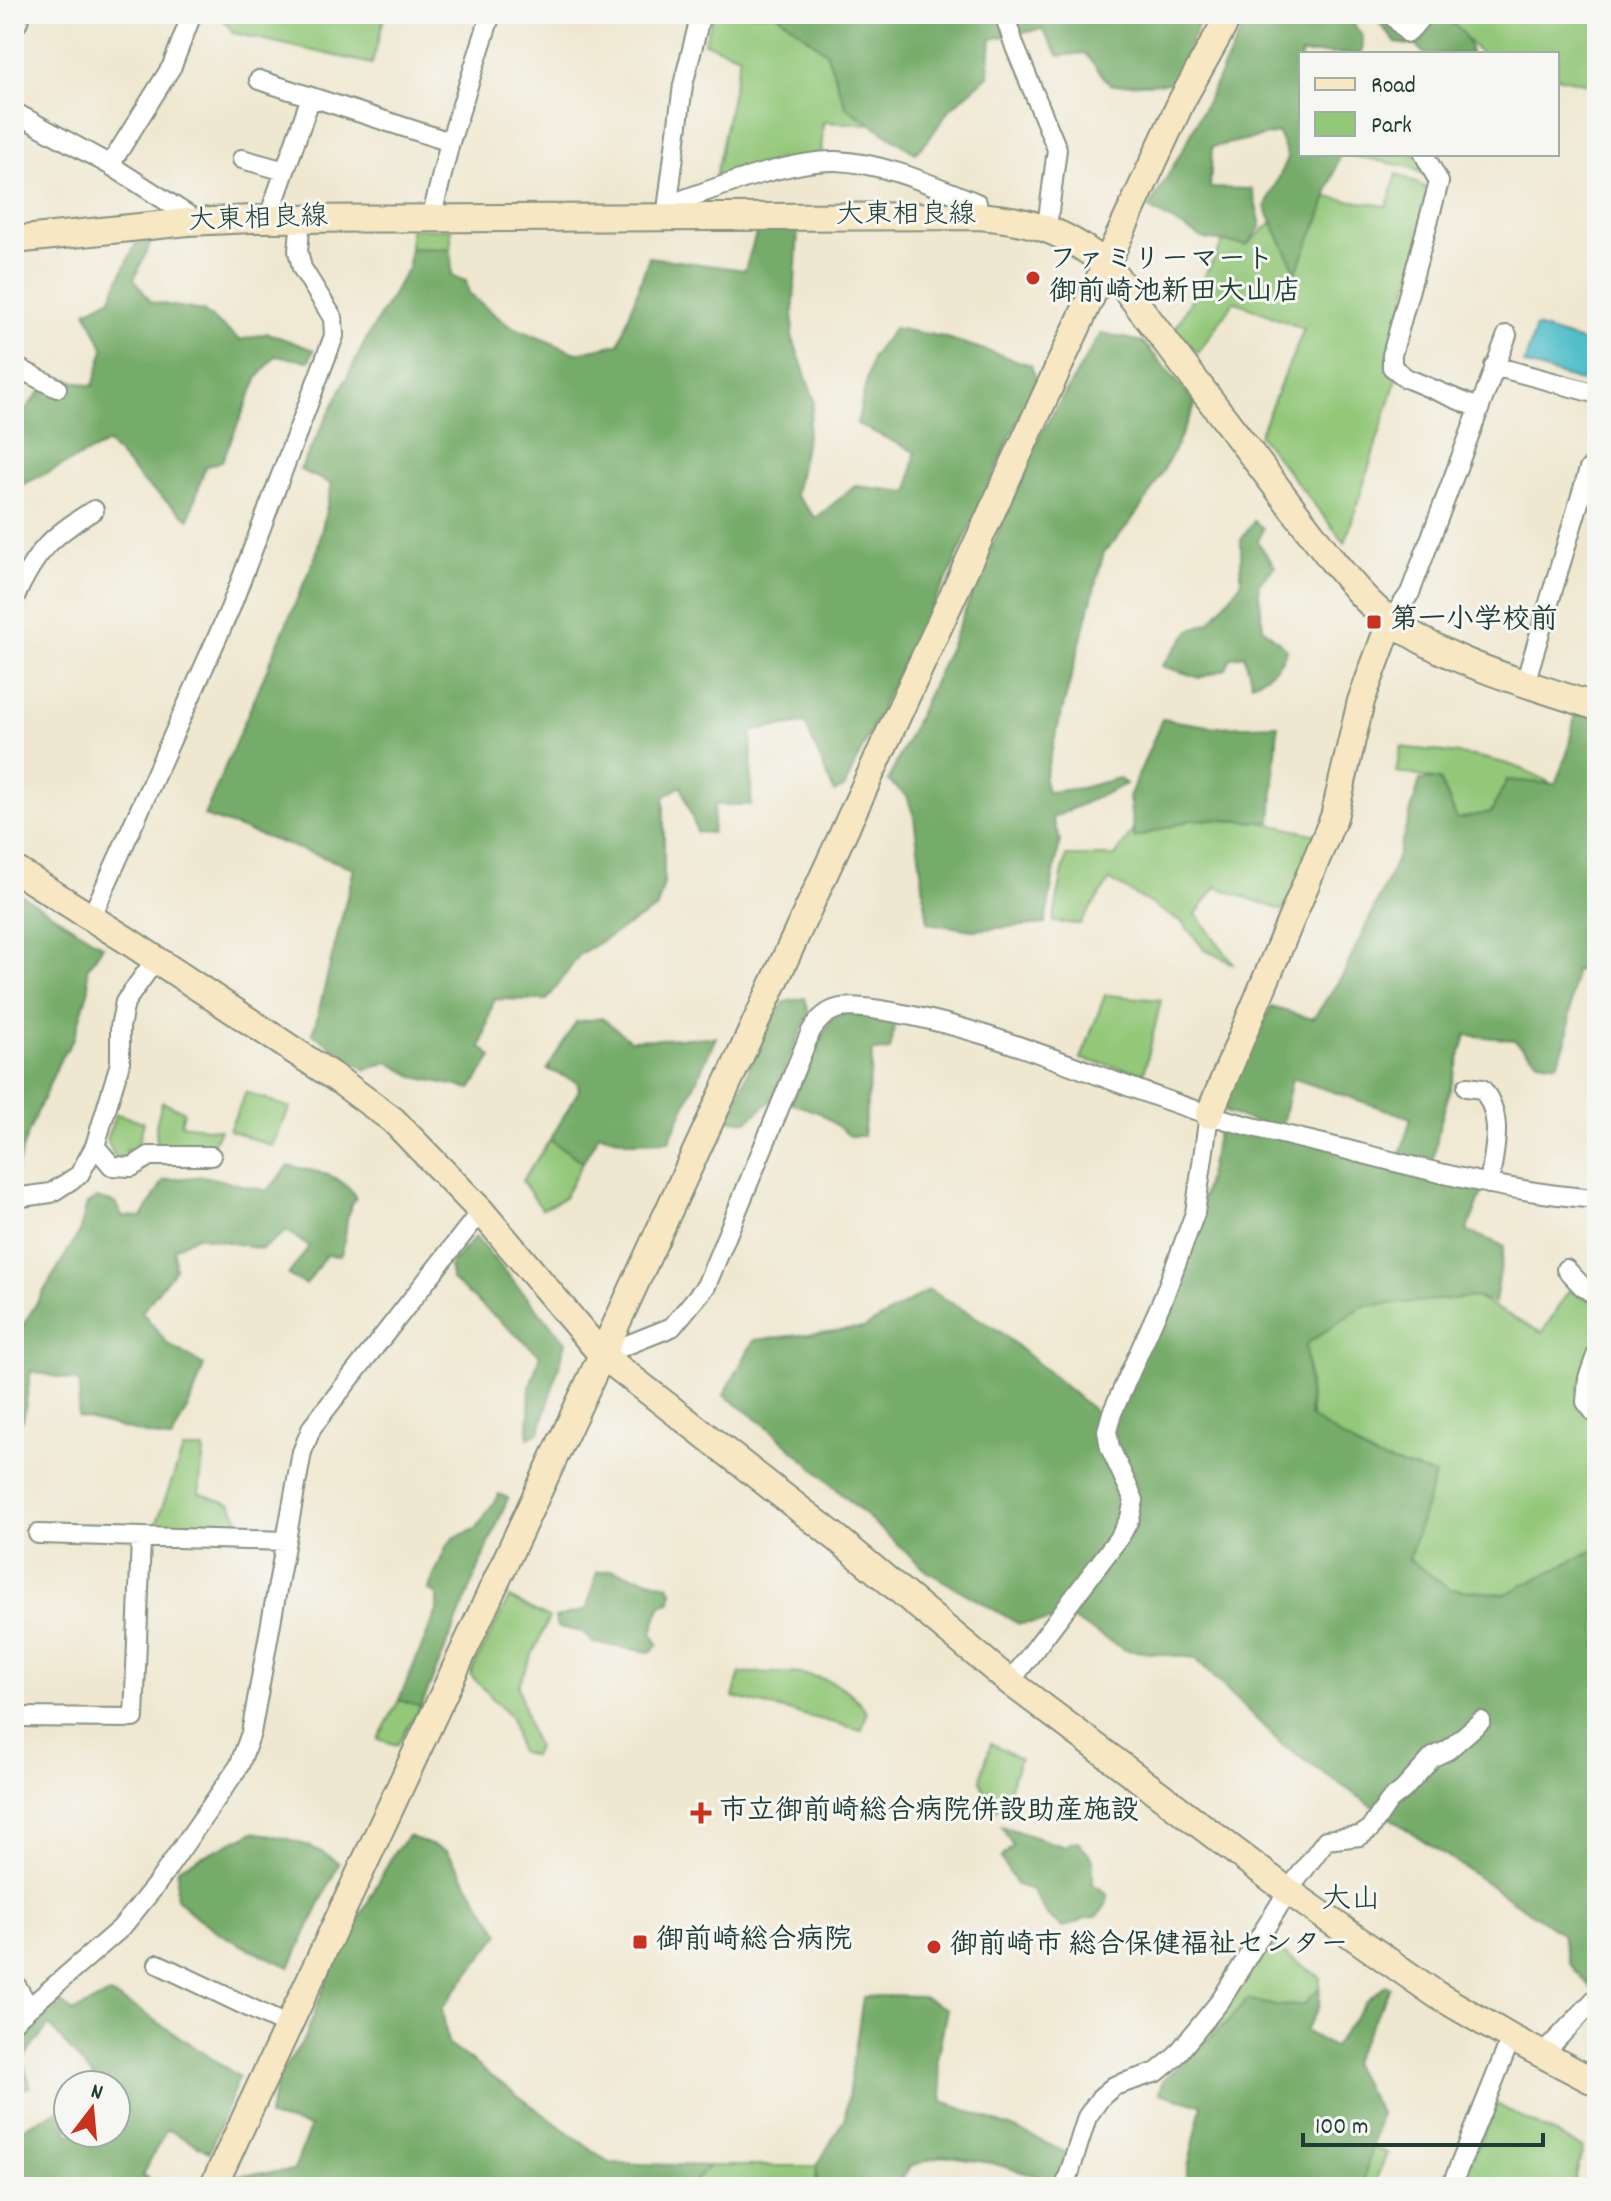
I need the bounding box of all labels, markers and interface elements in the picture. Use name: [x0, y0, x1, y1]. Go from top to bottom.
legend: [1299, 52, 1559, 156]
text: Road: [1371, 70, 1416, 104]
text: Park: [1371, 110, 1412, 144]
street label: 大東相良線: [836, 197, 976, 237]
street label: 大東相良線: [187, 199, 329, 243]
place label: ファミリーマート 御前崎池新田大山店: [1049, 242, 1301, 314]
marker: ファミリーマート 御前崎池新田大山店: [1024, 269, 1042, 287]
place label: 第一小学校前: [1390, 602, 1558, 642]
marker: 第一小学校前: [1365, 613, 1383, 631]
place label: 市立御前崎総合病院併設助産施設: [719, 1793, 1139, 1833]
marker: 市立御前崎総合病院併設助産施設: [690, 1802, 712, 1824]
district label: 大山: [1321, 1880, 1381, 1923]
place label: 御前崎総合病院: [656, 1922, 852, 1962]
place label: 御前崎市 総合保健福祉センター: [950, 1927, 1348, 1967]
marker: 御前崎総合病院: [631, 1933, 649, 1951]
marker: 御前崎市 総合保健福祉センター: [925, 1938, 943, 1956]
north arrow: [52, 2069, 132, 2149]
text: N: [87, 2077, 106, 2110]
scale bar: [1303, 2097, 1543, 2147]
text: 100 m: [1315, 2111, 1368, 2145]

